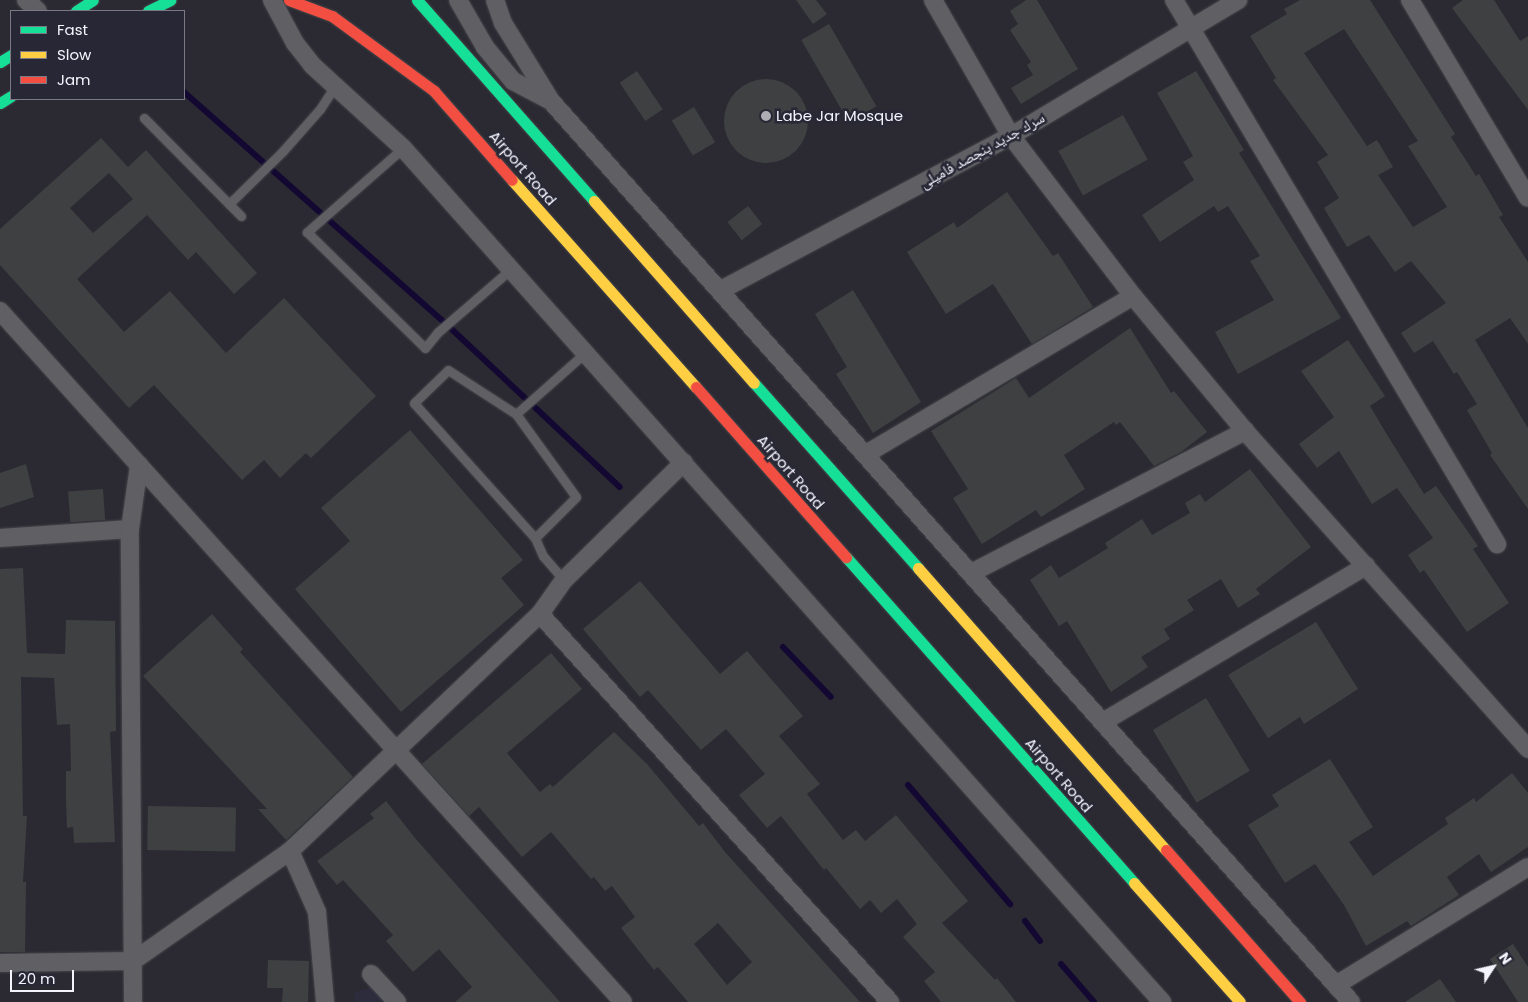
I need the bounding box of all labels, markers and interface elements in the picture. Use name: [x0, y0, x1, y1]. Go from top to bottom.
legend: [10, 10, 185, 100]
text: Fast: [57, 19, 88, 40]
text: Slow: [57, 44, 91, 65]
text: Jam: [57, 69, 91, 90]
place label: Labe Jar Mosque: [776, 107, 903, 125]
street label: سرك جدید پنجصد فامیلی: [916, 108, 1048, 192]
marker: Labe Jar Mosque: [760, 110, 772, 122]
street label: Airport Road: [486, 127, 560, 209]
street label: Airport Road: [754, 431, 828, 513]
street label: Airport Road: [1022, 734, 1096, 816]
north arrow: [1468, 942, 1518, 992]
text: N: [1494, 948, 1516, 968]
scale bar: [12, 960, 76, 992]
text: 20 m: [18, 968, 56, 989]

